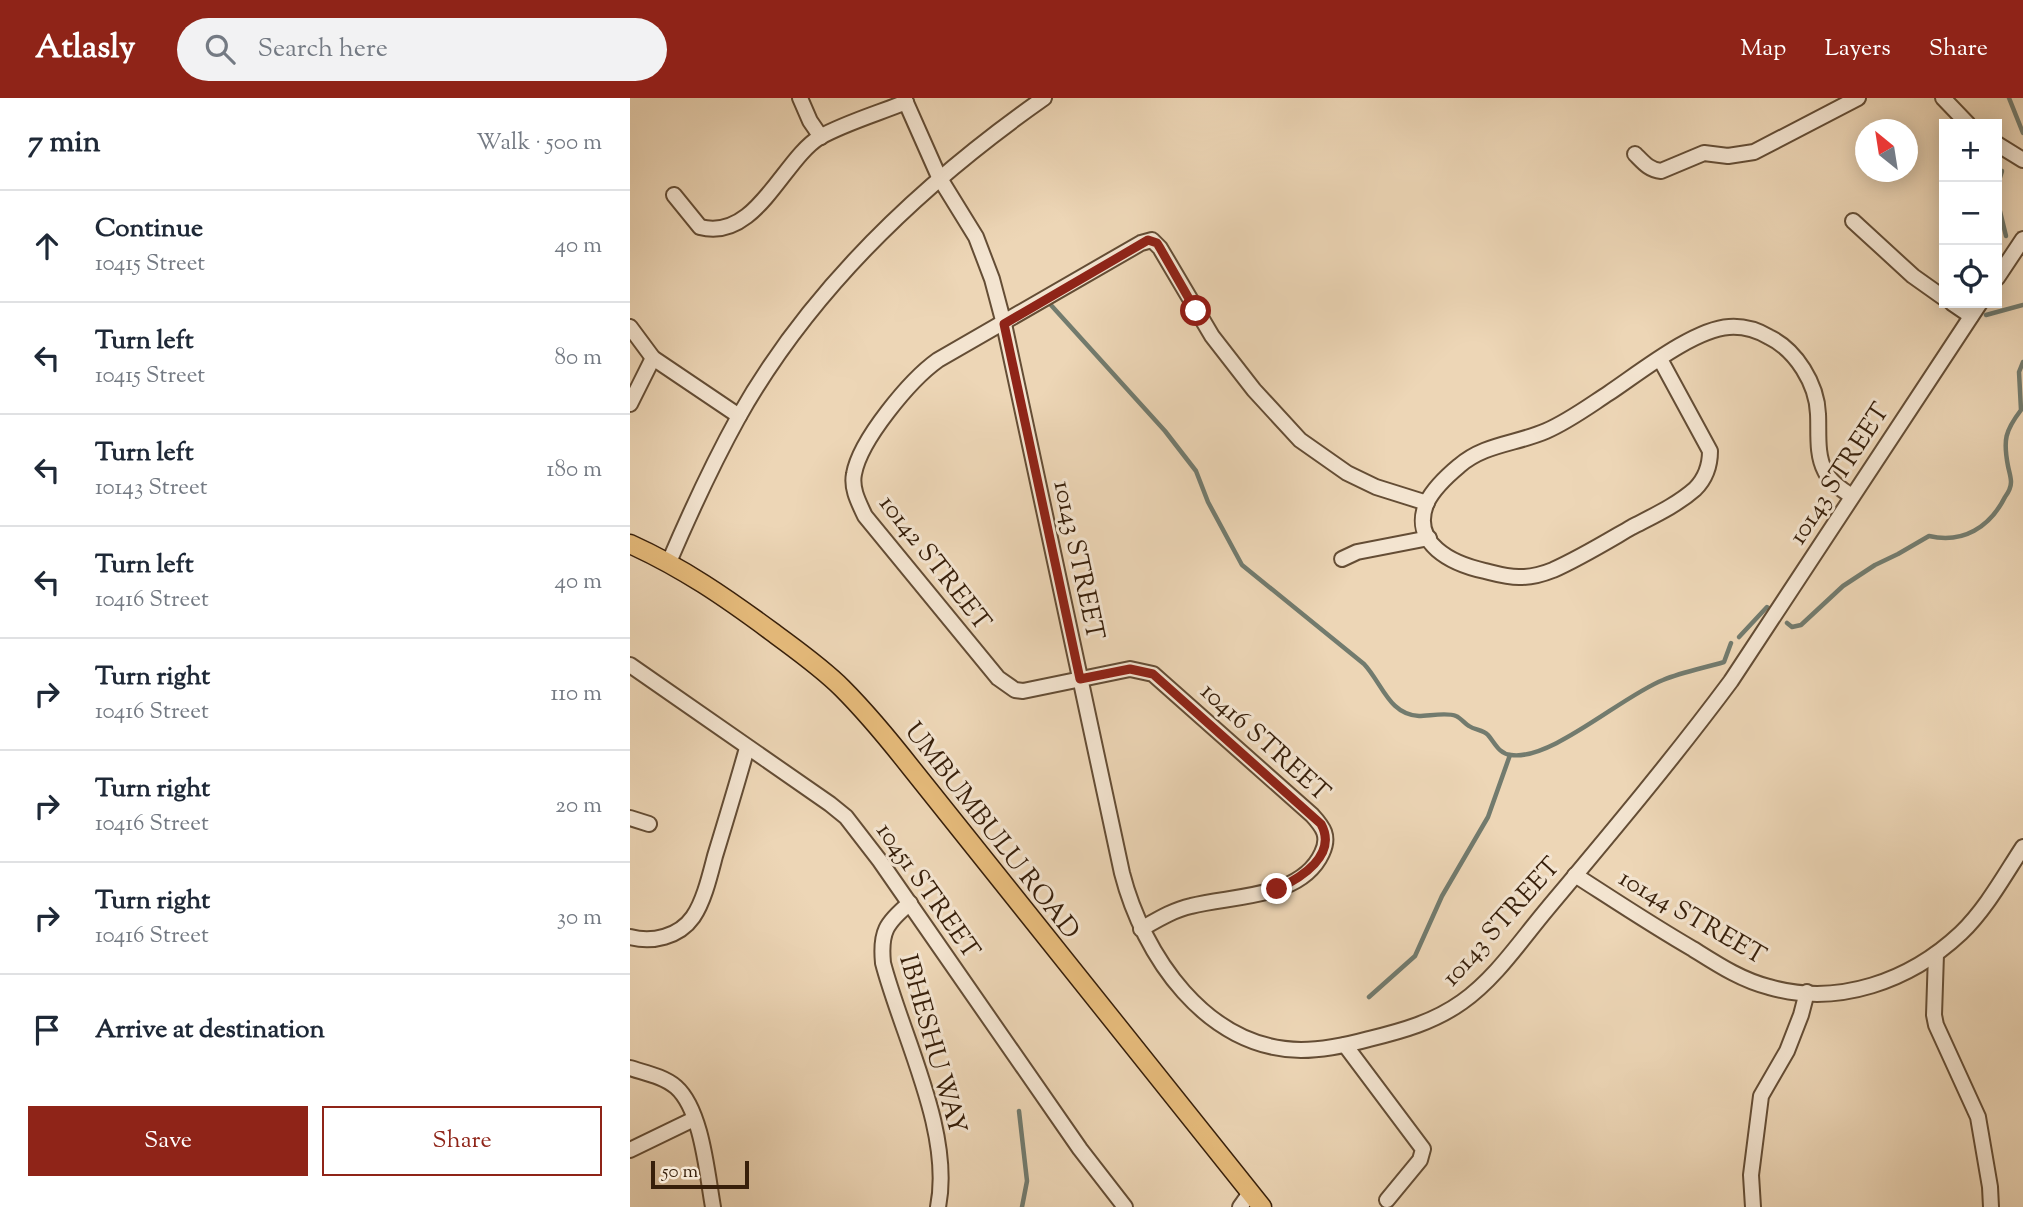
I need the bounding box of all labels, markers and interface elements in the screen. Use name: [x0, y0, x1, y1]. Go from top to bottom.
search box: [177, 18, 667, 81]
text: Atlasly: [35, 25, 135, 73]
icon: search: [201, 30, 239, 68]
text: Search here: [257, 31, 388, 68]
text: Map: [1740, 32, 1786, 66]
text: Layers: [1824, 32, 1891, 66]
text: Share: [1929, 32, 1988, 66]
north arrow: [1855, 119, 1918, 182]
map controls: [1939, 119, 2002, 308]
button: +: [1939, 119, 2002, 182]
text: 7 min: [28, 122, 100, 165]
text: Walk · 500 m: [476, 127, 602, 160]
button: −: [1939, 182, 2002, 245]
text: Continue: [95, 211, 203, 248]
icon: ahead: [28, 227, 66, 265]
text: 40 m: [555, 230, 602, 263]
button: locate: [1939, 245, 2002, 308]
text: 10415 Street: [95, 248, 205, 281]
route start: [1180, 295, 1211, 326]
text: Turn left: [95, 323, 194, 360]
icon: left: [28, 339, 66, 377]
text: 80 m: [554, 342, 602, 375]
text: 10415 Street: [95, 360, 205, 393]
street label: 10143 STREET: [1780, 396, 1900, 552]
text: Turn left: [95, 435, 194, 472]
icon: left: [28, 451, 66, 489]
text: 180 m: [547, 454, 602, 487]
text: 10143 Street: [95, 472, 208, 505]
street label: 10143 STREET: [1043, 477, 1113, 644]
street label: 10142 STREET: [869, 488, 999, 639]
text: Turn left: [95, 547, 194, 584]
icon: left: [28, 563, 66, 601]
text: 40 m: [555, 566, 602, 599]
text: 10416 Street: [95, 584, 209, 617]
text: Turn right: [95, 659, 210, 696]
street label: 10416 STREET: [1191, 674, 1337, 811]
icon: right: [28, 675, 66, 713]
text: 110 m: [551, 678, 602, 711]
text: 10416 Street: [95, 696, 209, 729]
street label: UMBUMBULU ROAD: [894, 715, 1088, 948]
text: Turn right: [95, 771, 210, 808]
icon: right: [28, 787, 66, 825]
text: 20 m: [555, 790, 602, 823]
text: 10416 Street: [95, 808, 209, 841]
street label: 10451 STREET: [866, 815, 988, 967]
street label: 10143 STREET: [1434, 850, 1570, 995]
street label: 10144 STREET: [1611, 861, 1772, 975]
route end: [1261, 873, 1292, 904]
text: Turn right: [95, 883, 210, 920]
icon: right: [28, 899, 66, 937]
text: 30 m: [557, 902, 602, 935]
text: 10416 Street: [95, 920, 209, 953]
street label: IBHESHU WAY: [888, 951, 975, 1139]
icon: arrive: [28, 1011, 66, 1049]
text: Arrive at destination: [95, 1012, 325, 1049]
button: Save: [28, 1106, 308, 1176]
button: Share: [322, 1106, 602, 1176]
scale bar: [651, 1158, 749, 1190]
text: 50 m: [662, 1159, 698, 1186]

